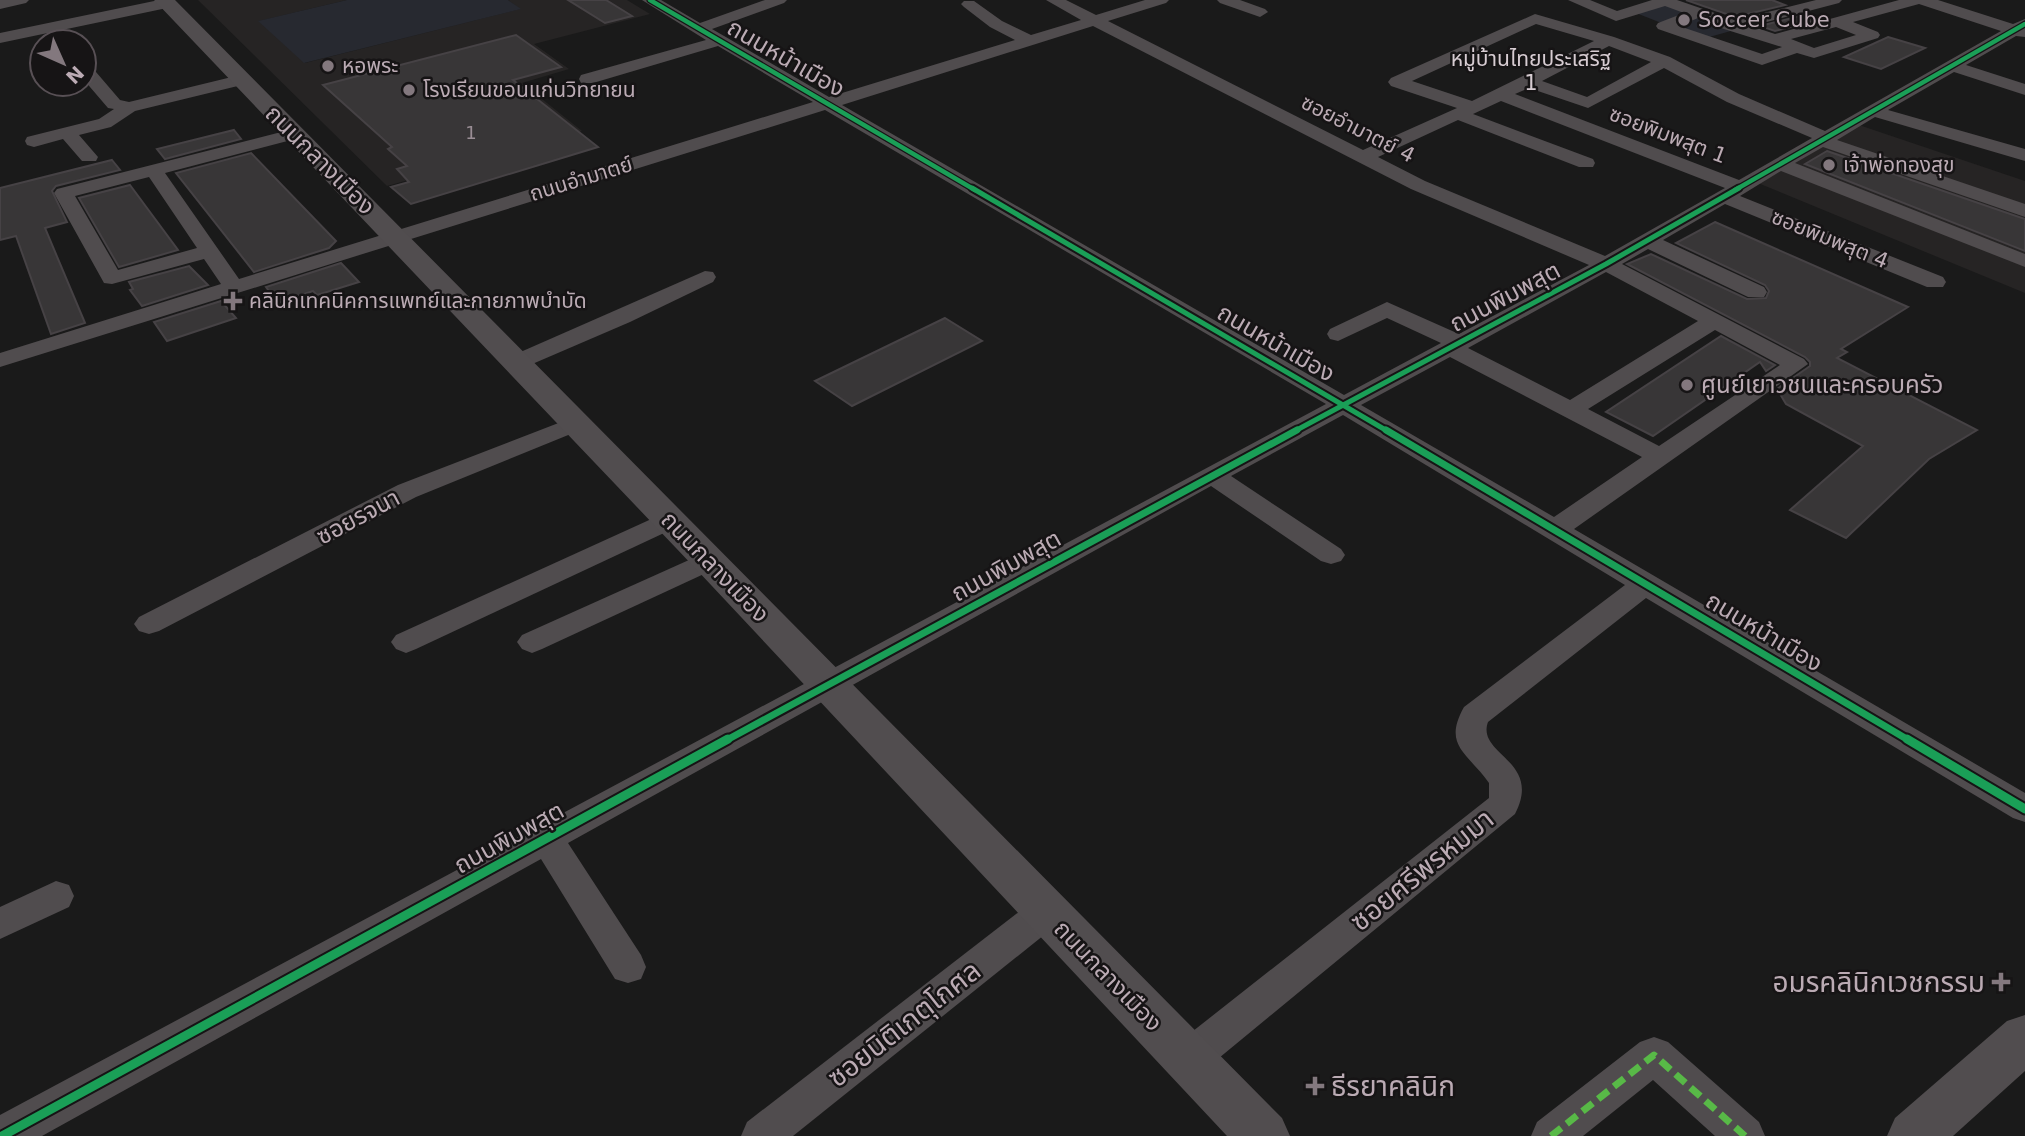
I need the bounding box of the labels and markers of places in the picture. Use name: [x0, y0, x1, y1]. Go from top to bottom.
place label: Soccer Cube: [1698, 8, 1830, 32]
marker: Soccer Cube: [1676, 12, 1692, 28]
place label: หอพระ: [342, 54, 398, 78]
marker: หอพระ: [320, 58, 336, 74]
place label: โรงเรียนขอนแก่นวิทยายน: [423, 78, 636, 102]
marker: โรงเรียนขอนแก่นวิทยายน: [401, 82, 417, 98]
place label: เจ้าพ่อทองสุข: [1843, 153, 1955, 178]
marker: เจ้าพ่อทองสุข: [1821, 157, 1837, 173]
place label: คลินิกเทคนิคการแพทย์และกายภาพบำบัด: [249, 289, 587, 313]
marker: คลินิกเทคนิคการแพทย์และกายภาพบำบัด: [223, 291, 243, 311]
place label: ศูนย์เยาวชนและครอบครัว: [1701, 371, 1943, 400]
marker: ศูนย์เยาวชนและครอบครัว: [1679, 377, 1695, 393]
place label: อมรคลินิกเวชกรรม: [1772, 966, 1985, 999]
marker: อมรคลินิกเวชกรรม: [1991, 972, 2011, 992]
place label: ธีรยาคลินิก: [1331, 1070, 1455, 1103]
marker: ธีรยาคลินิก: [1305, 1076, 1325, 1096]

